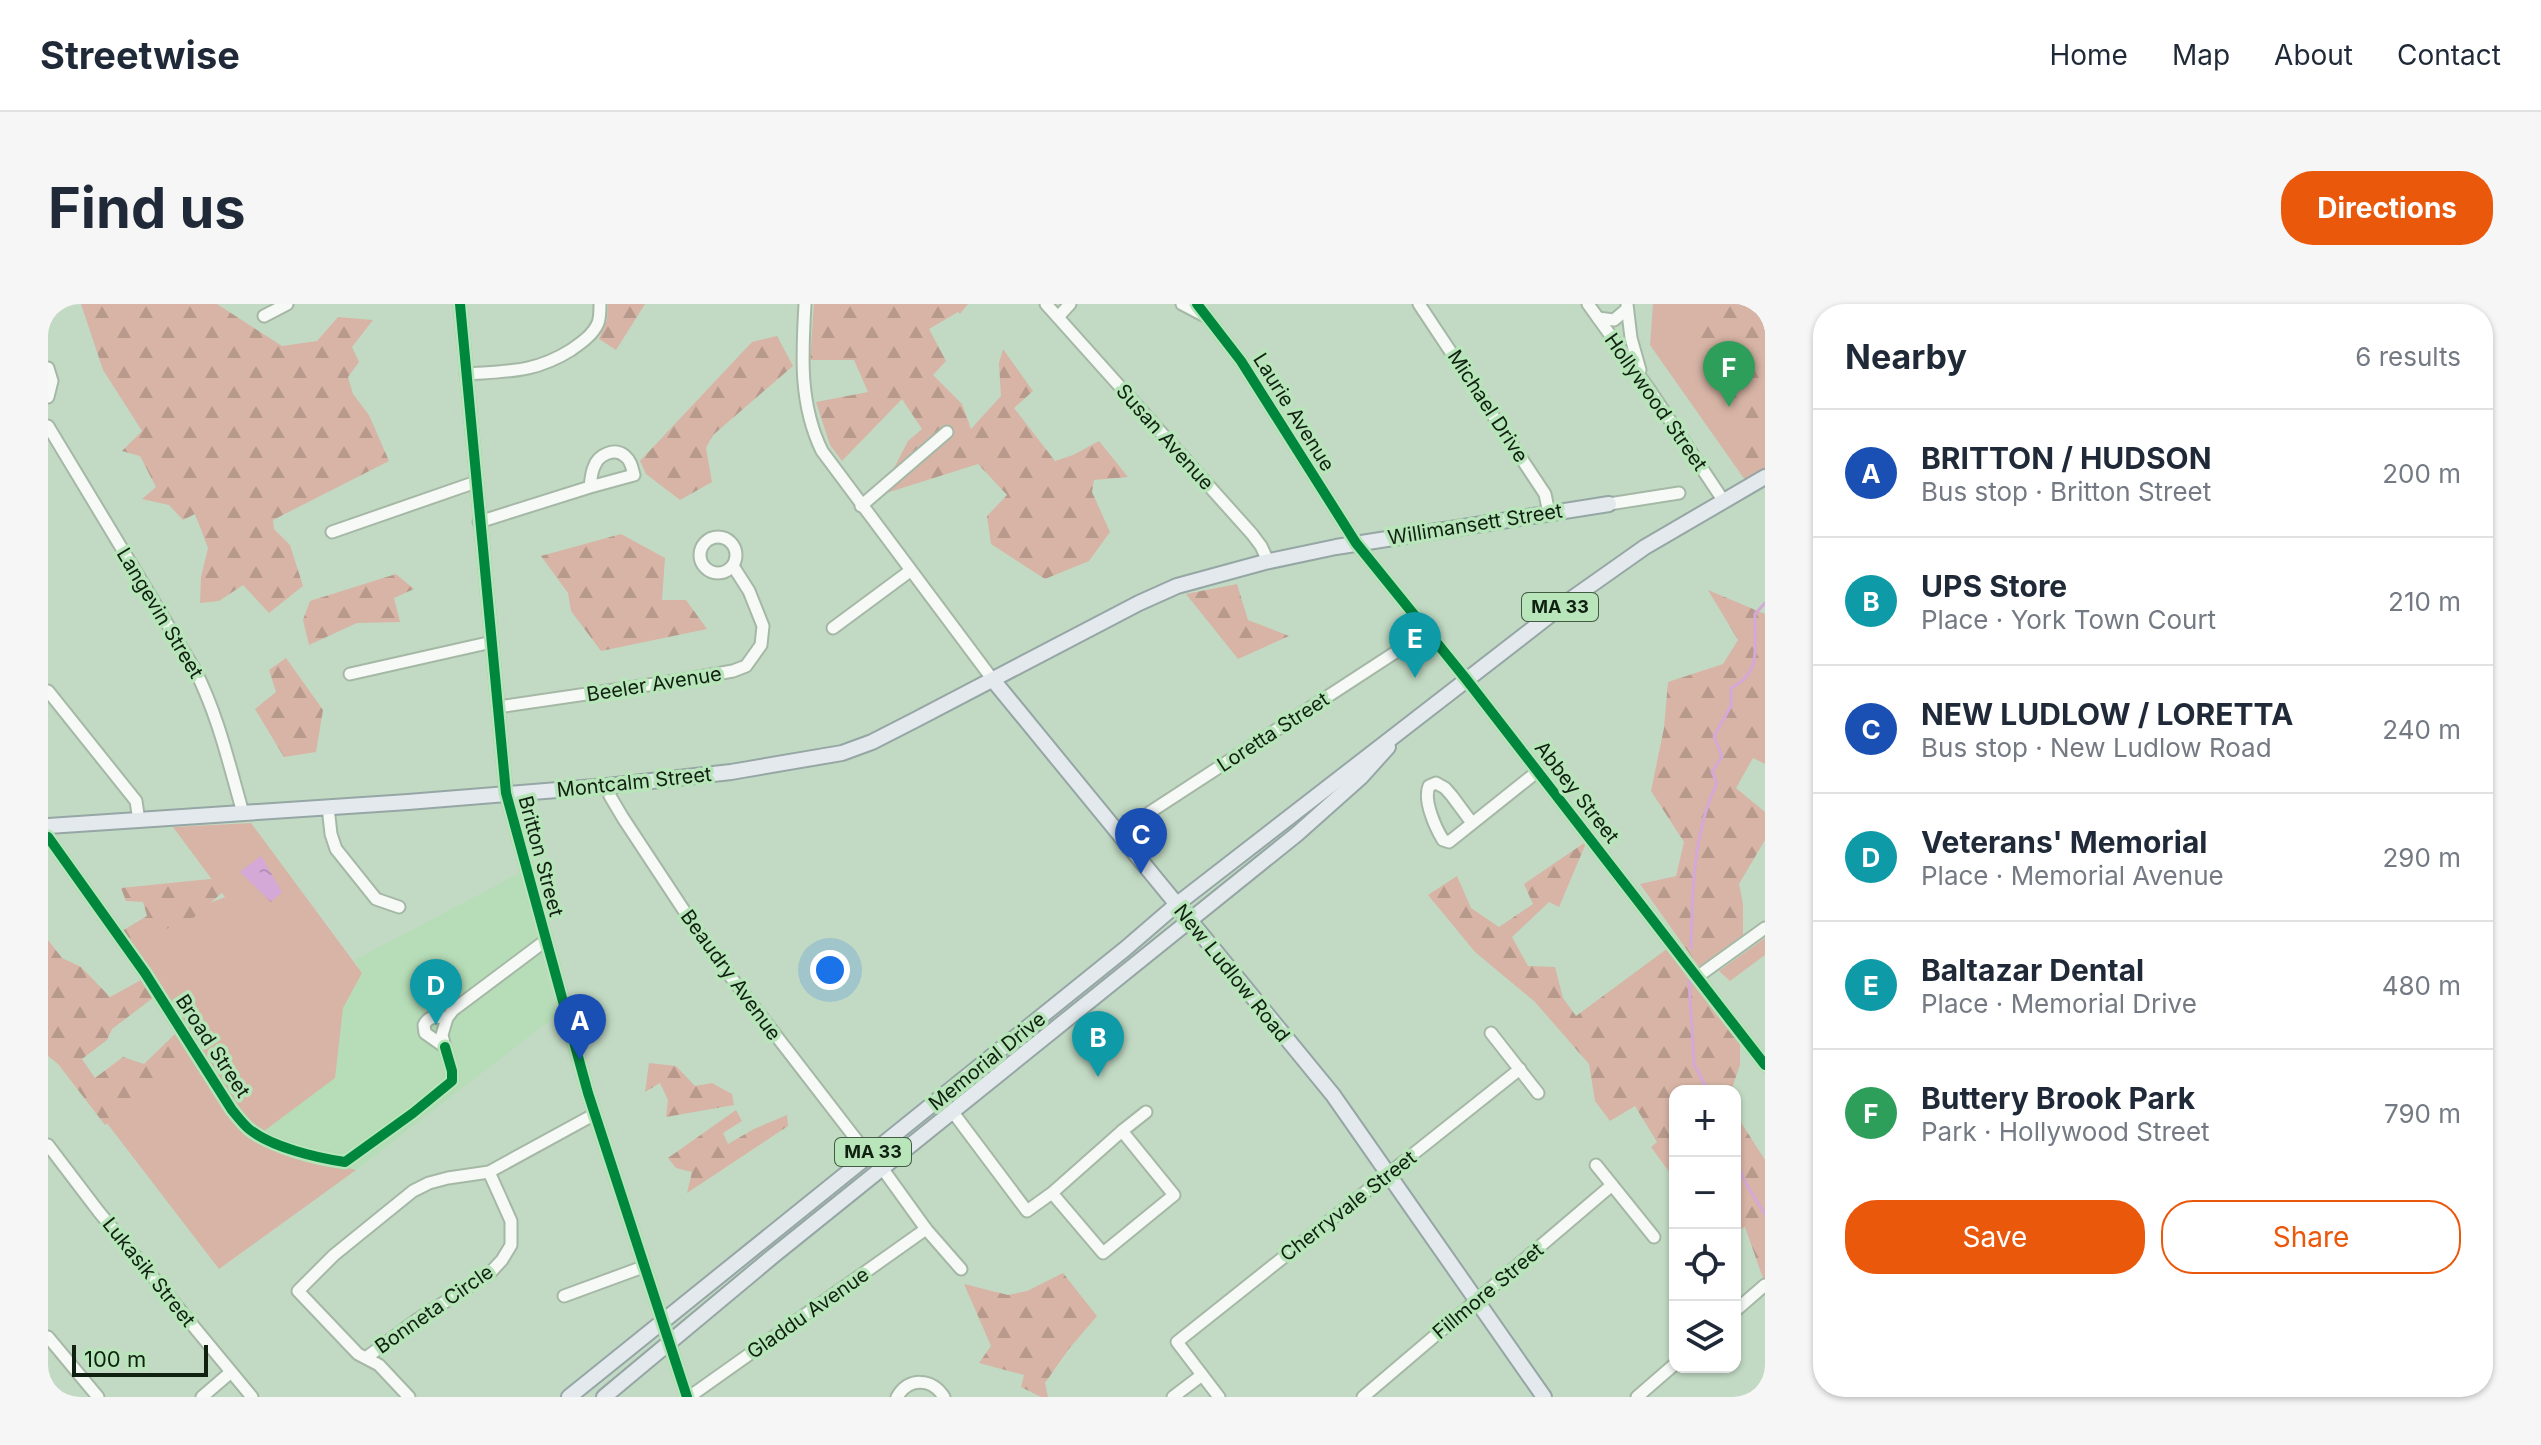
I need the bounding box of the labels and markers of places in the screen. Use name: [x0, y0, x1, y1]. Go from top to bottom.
pin: F: [1703, 341, 1755, 407]
pin: E: [1389, 612, 1441, 678]
pin: C: [1115, 808, 1167, 874]
pin: D: [410, 959, 462, 1025]
pin: A: [554, 994, 606, 1060]
pin: B: [1072, 1011, 1124, 1077]

